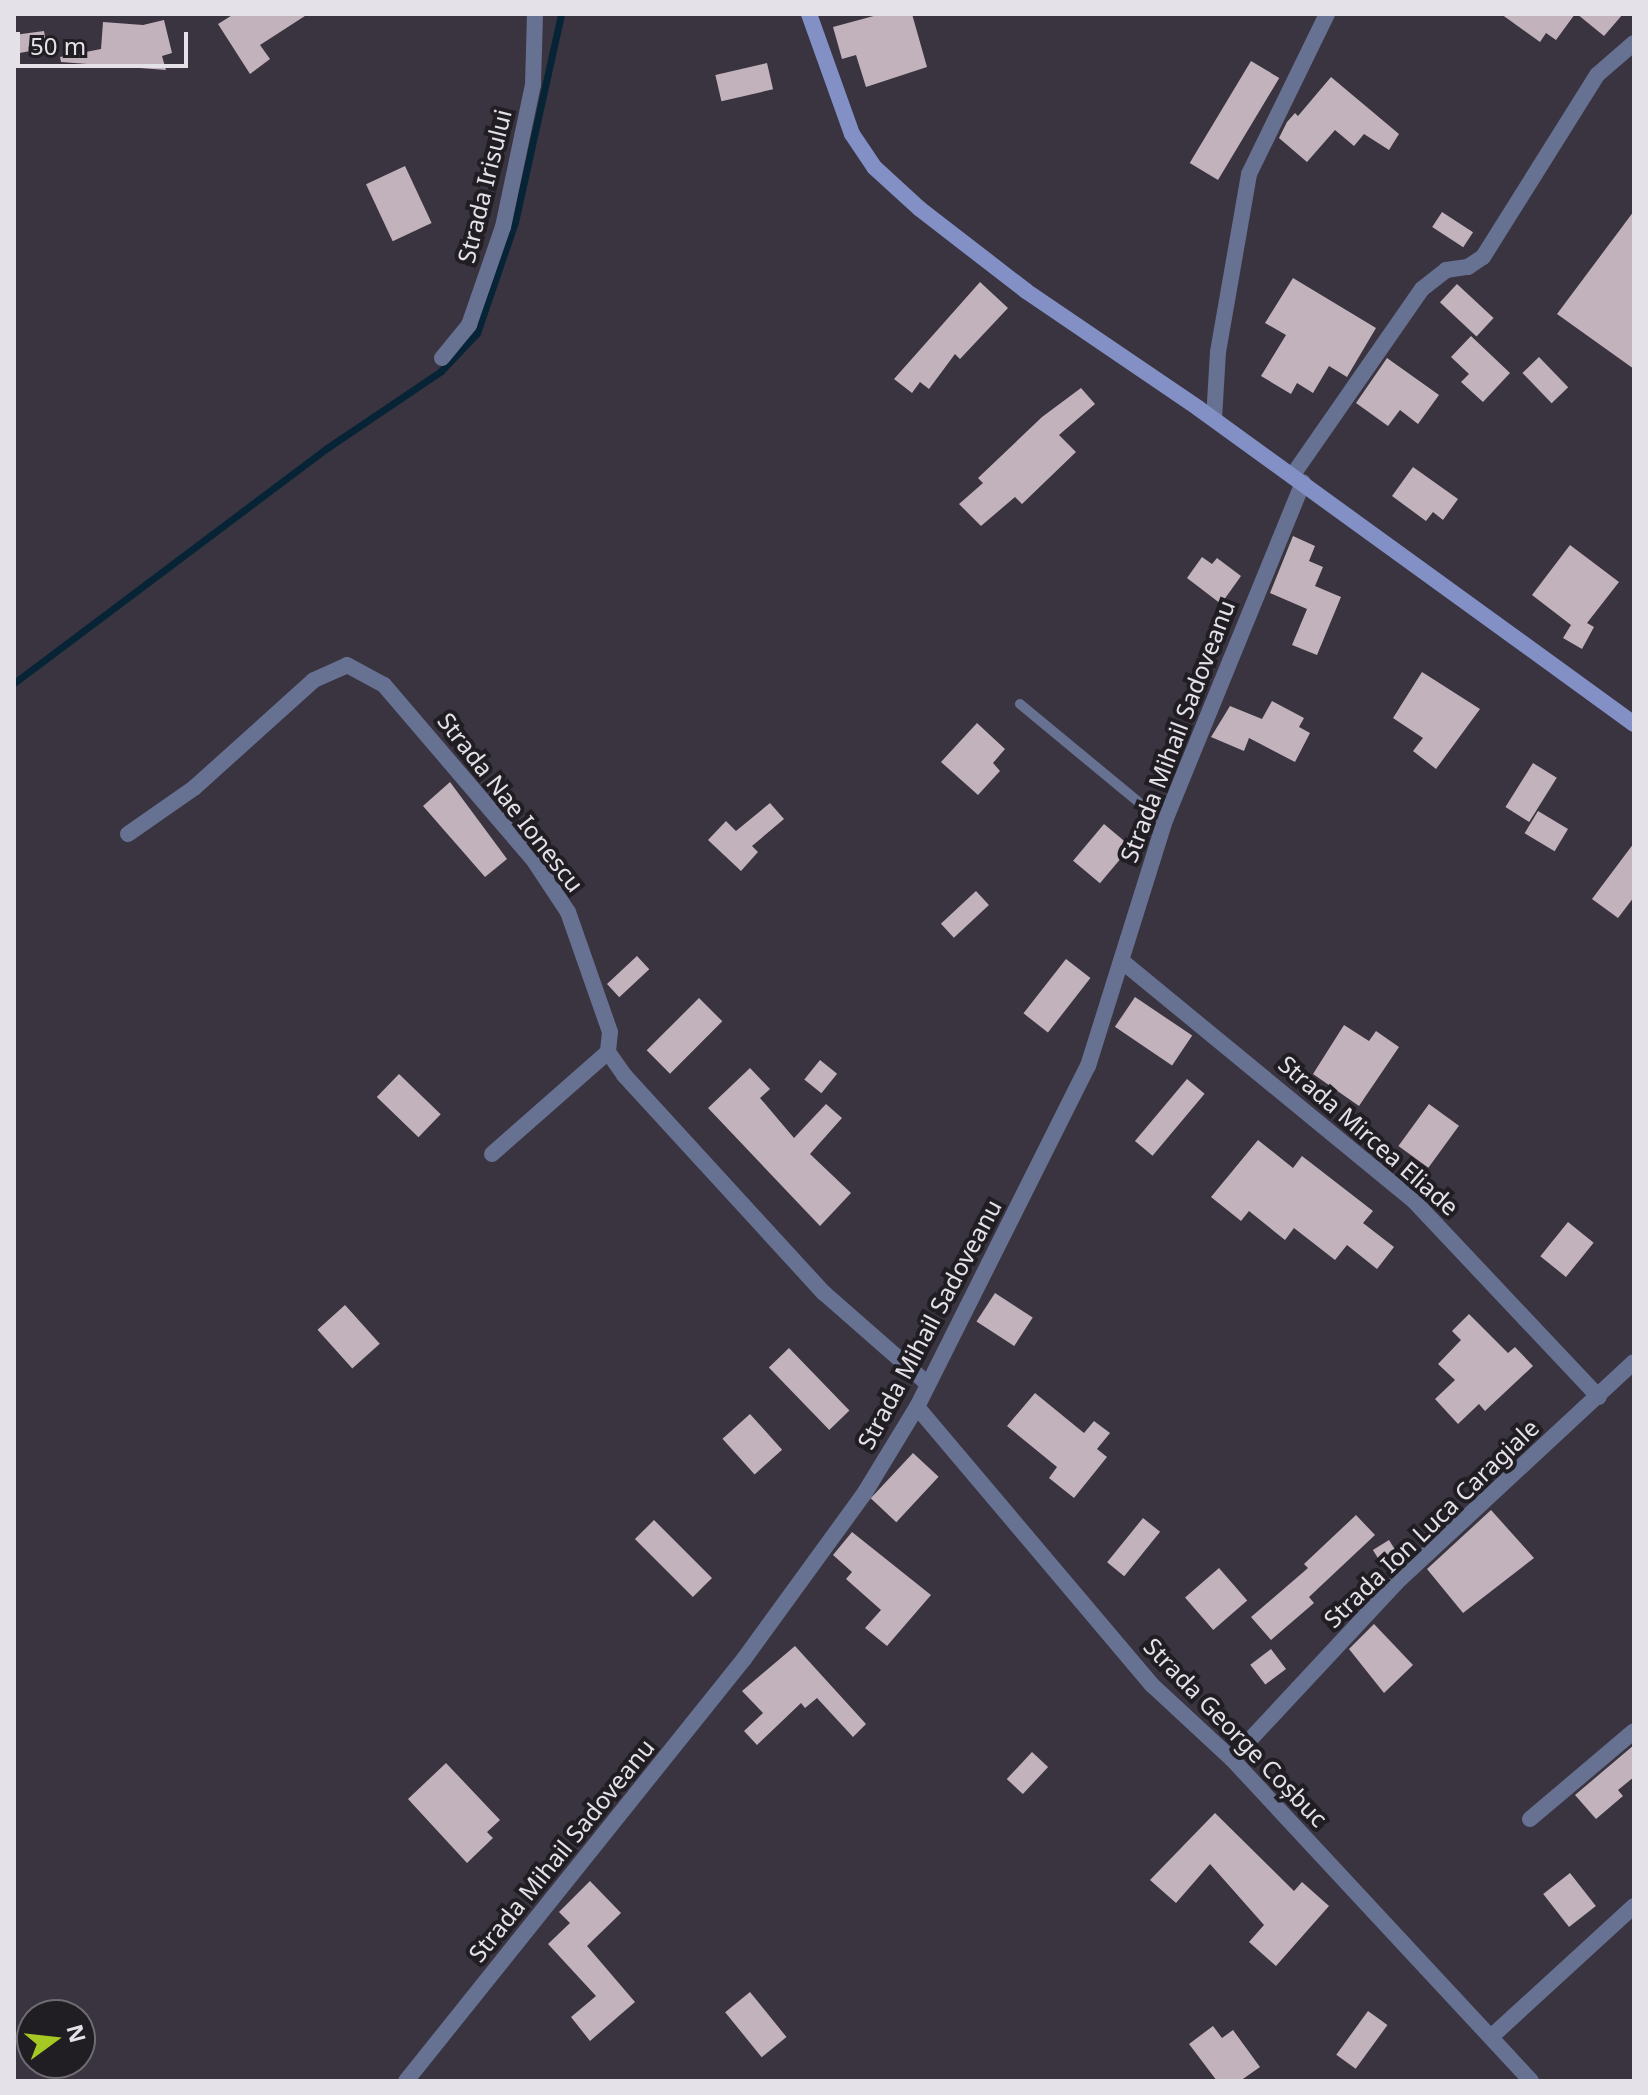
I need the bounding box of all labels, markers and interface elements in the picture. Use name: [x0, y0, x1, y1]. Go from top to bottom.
scale bar: [20, 16, 192, 66]
text: 50 m: [30, 29, 86, 62]
street label: Strada Irisului: [451, 106, 517, 266]
street label: Strada Mihail Sadoveanu: [1114, 596, 1240, 866]
street label: Strada Nae Ionescu: [432, 707, 590, 897]
street label: Strada Mircea Eliade: [1273, 1049, 1465, 1221]
street label: Strada Mihail Sadoveanu: [851, 1194, 1007, 1454]
street label: Strada Ion Luca Caragiale: [1318, 1413, 1544, 1633]
street label: Strada George Coșbuc: [1138, 1632, 1334, 1832]
street label: Strada Mihail Sadoveanu: [462, 1733, 660, 1967]
north arrow: [16, 1999, 96, 2079]
text: N: [60, 2021, 94, 2046]

